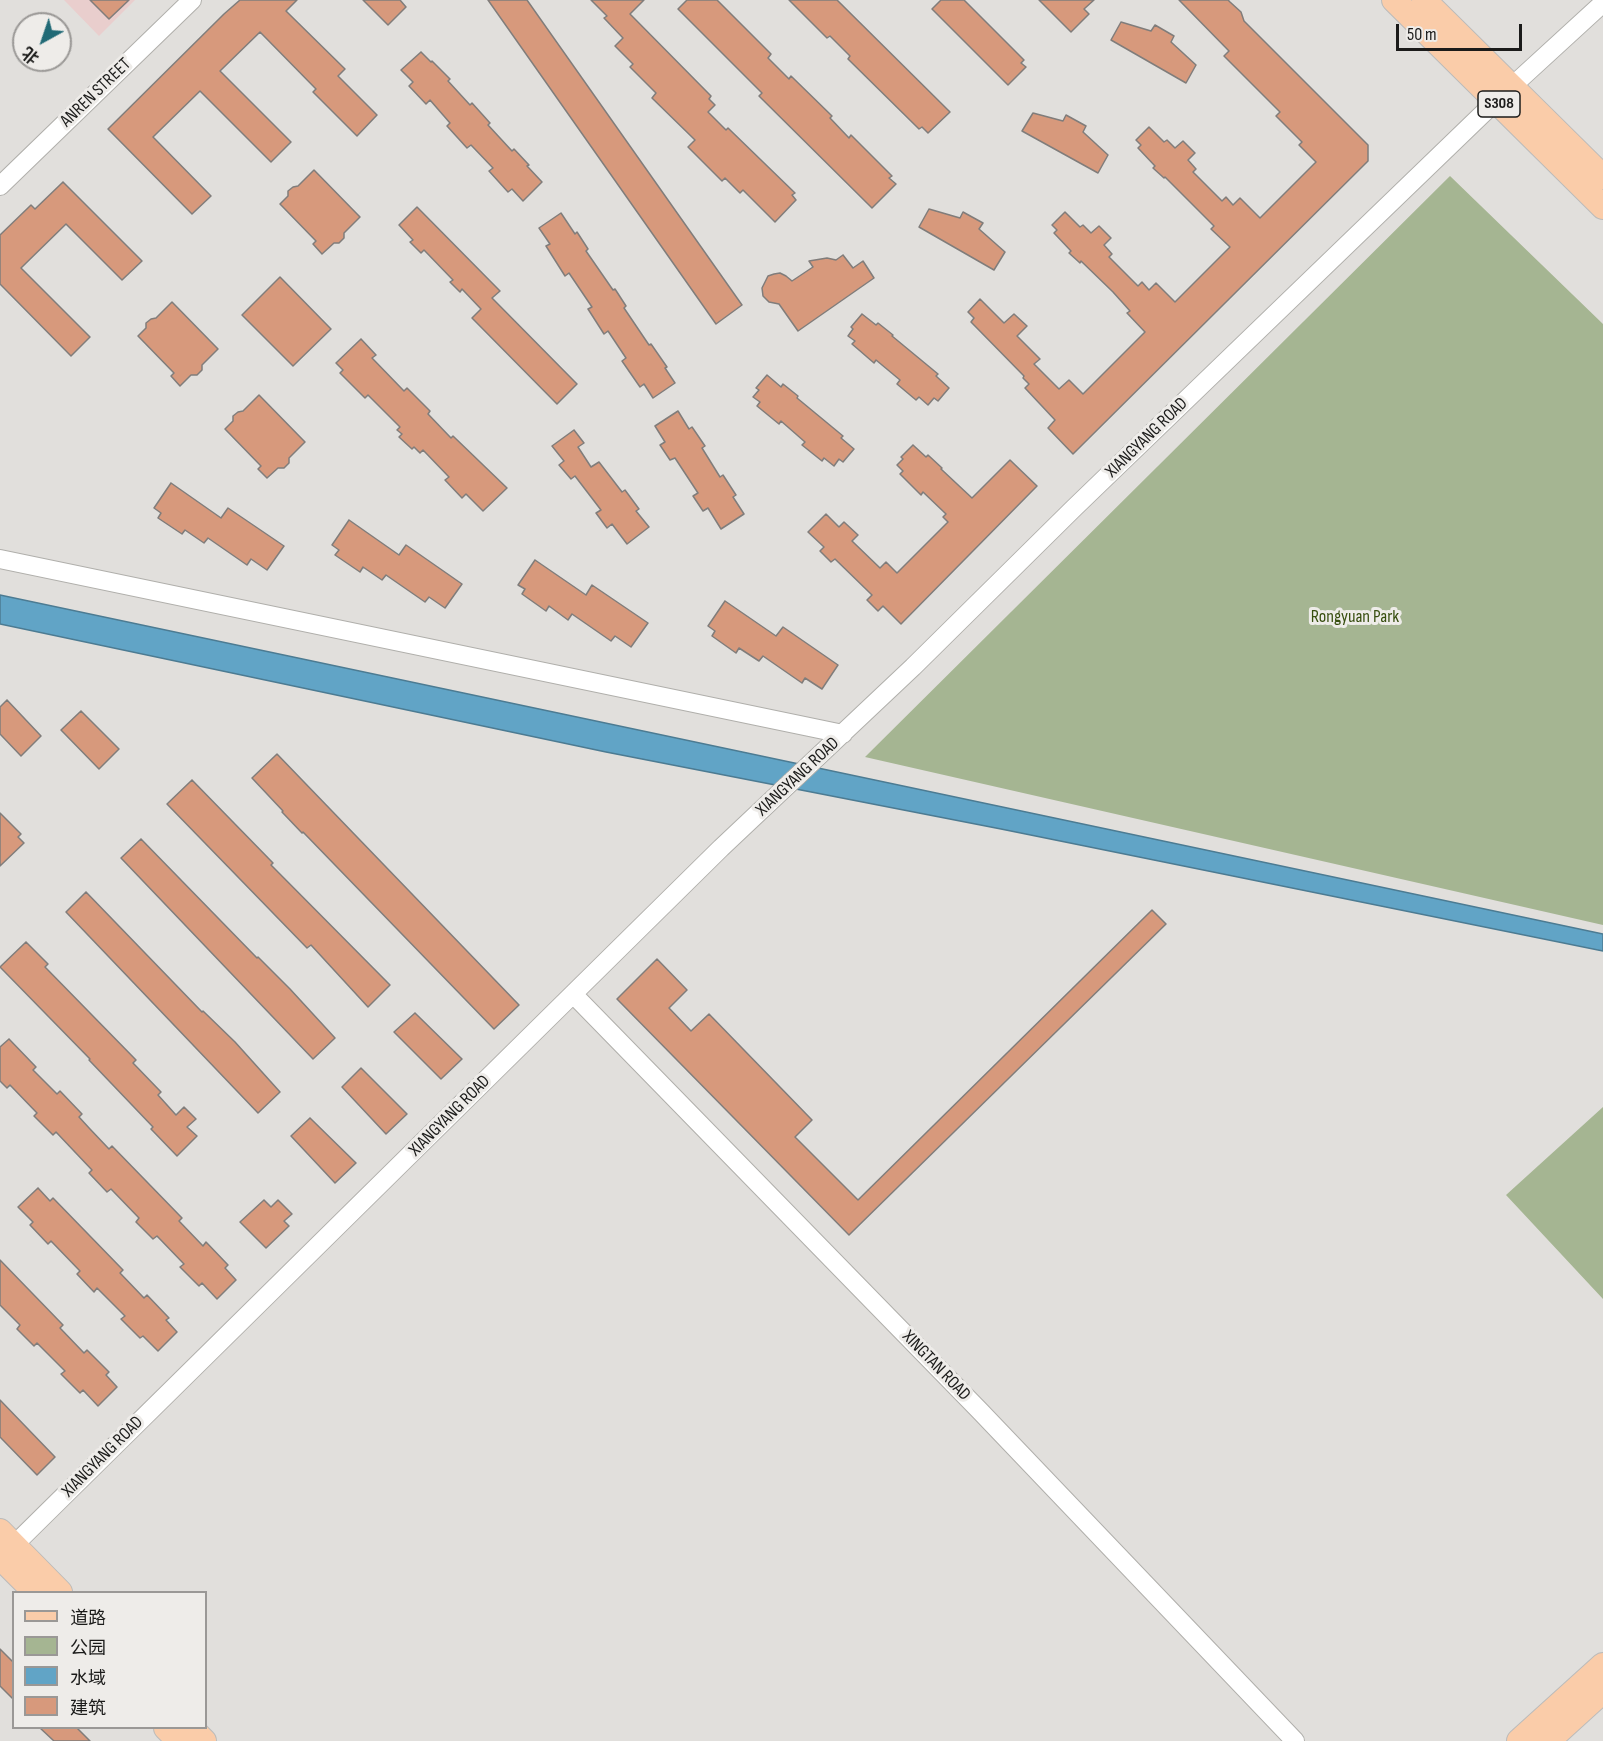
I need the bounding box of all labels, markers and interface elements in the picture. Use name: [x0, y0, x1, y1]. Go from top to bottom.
north arrow: [12, 12, 72, 72]
scale bar: [1399, 12, 1525, 50]
text: 50 m: [1407, 24, 1437, 45]
text: 北: [19, 42, 44, 67]
street label: ANREN STREET: [56, 54, 136, 132]
road number: S308: [1478, 91, 1520, 117]
street label: XIANGYANG ROAD: [1101, 393, 1193, 483]
park label: Rongyuan Park: [1311, 606, 1399, 628]
street label: XIANGYANG ROAD: [752, 733, 844, 821]
street label: XIANGYANG ROAD: [405, 1071, 495, 1161]
street label: XINGTAN ROAD: [897, 1326, 975, 1406]
street label: XIANGYANG ROAD: [58, 1412, 148, 1502]
legend: [12, 1591, 207, 1729]
text: 道路: [70, 1608, 106, 1629]
text: 公园: [70, 1638, 106, 1659]
text: 水域: [70, 1668, 106, 1689]
text: 建筑: [70, 1698, 106, 1719]

